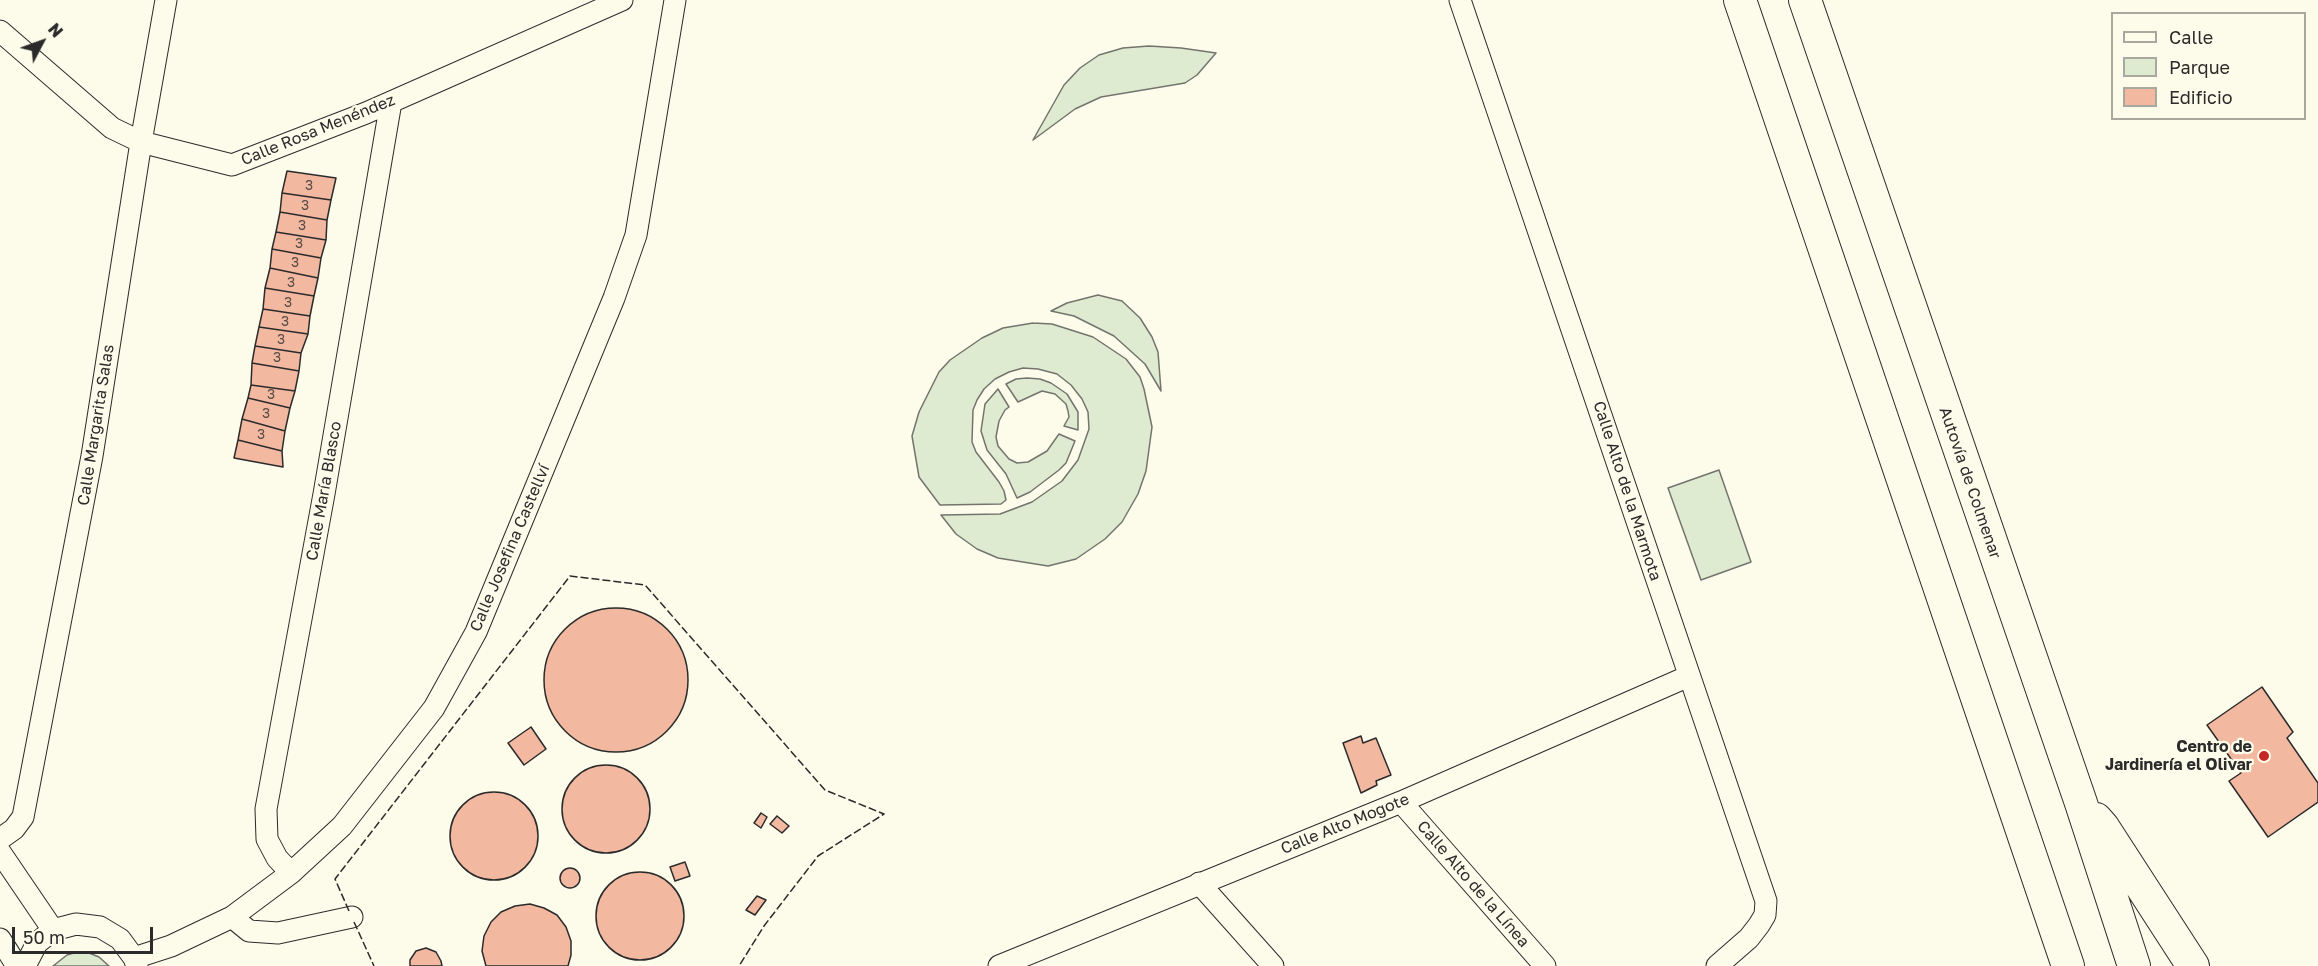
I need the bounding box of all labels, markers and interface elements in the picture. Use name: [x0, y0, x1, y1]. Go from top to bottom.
north arrow: [12, 12, 72, 72]
legend: [2111, 12, 2306, 120]
text: N: [44, 19, 67, 41]
text: Calle: [2169, 26, 2213, 48]
text: Parque: [2169, 56, 2230, 78]
text: Edificio: [2169, 86, 2233, 108]
street label: Calle Rosa Menéndez: [238, 90, 398, 170]
house number: 3: [305, 178, 313, 194]
house number: 3: [301, 198, 309, 214]
house number: 3: [298, 218, 306, 234]
house number: 3: [295, 236, 303, 252]
house number: 3: [291, 255, 299, 271]
house number: 3: [287, 275, 295, 291]
house number: 3: [284, 295, 292, 311]
house number: 3: [281, 314, 289, 330]
house number: 3: [277, 332, 285, 348]
street label: Calle Margarita Salas: [74, 343, 118, 507]
house number: 3: [273, 350, 281, 366]
house number: 3: [267, 387, 275, 403]
street label: Calle Alto de la Marmota: [1589, 399, 1665, 583]
street label: Autovía de Colmenar: [1935, 405, 2005, 561]
house number: 3: [262, 406, 270, 422]
street label: Calle María Blasco: [302, 420, 346, 562]
house number: 3: [257, 427, 265, 443]
street label: Calle Josefina Castellví: [466, 462, 554, 634]
place label: Centro de Jardinería el Olivar: [2105, 737, 2252, 775]
marker: Centro de Jardinería el Olivar: [2257, 749, 2271, 763]
street label: Calle Alto Mogote: [1278, 789, 1412, 859]
street label: Calle Alto de la Línea: [1413, 817, 1533, 951]
scale bar: [15, 915, 156, 953]
text: 50 m: [23, 926, 65, 948]

